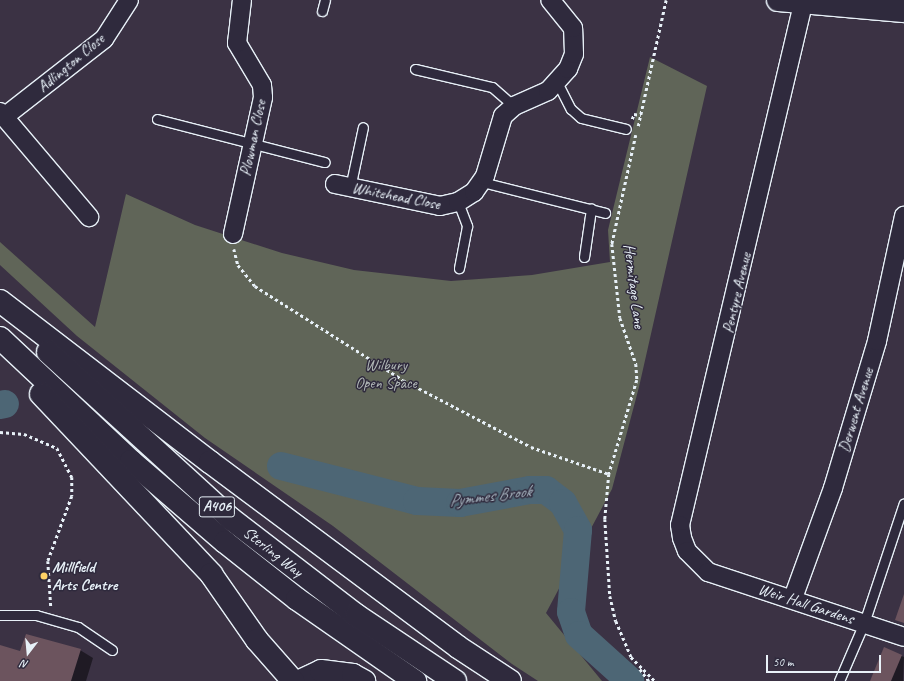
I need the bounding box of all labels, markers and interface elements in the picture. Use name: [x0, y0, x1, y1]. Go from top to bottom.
street label: Adlington Close: [34, 29, 108, 97]
street label: Plowman Close: [236, 98, 270, 178]
street label: Whitehead Close: [350, 178, 442, 214]
street label: Hermitage Lane: [619, 242, 649, 330]
street label: Pentyre Avenue: [718, 251, 756, 335]
park label: Wilbury Open Space: [355, 355, 417, 393]
street label: Derwent Avenue: [834, 366, 878, 454]
water label: Pymmes Brook: [448, 481, 532, 511]
road number: A406: [198, 494, 236, 520]
street label: Sterling Way: [239, 523, 307, 581]
place label: Millfield Arts Centre: [52, 557, 117, 595]
marker: Millfield Arts Centre: [39, 571, 49, 581]
street label: Weir Hall Gardens: [756, 580, 856, 628]
north arrow: [8, 633, 48, 673]
scale bar: [768, 647, 883, 673]
text: 50 m: [773, 654, 793, 670]
text: N: [19, 657, 30, 672]

